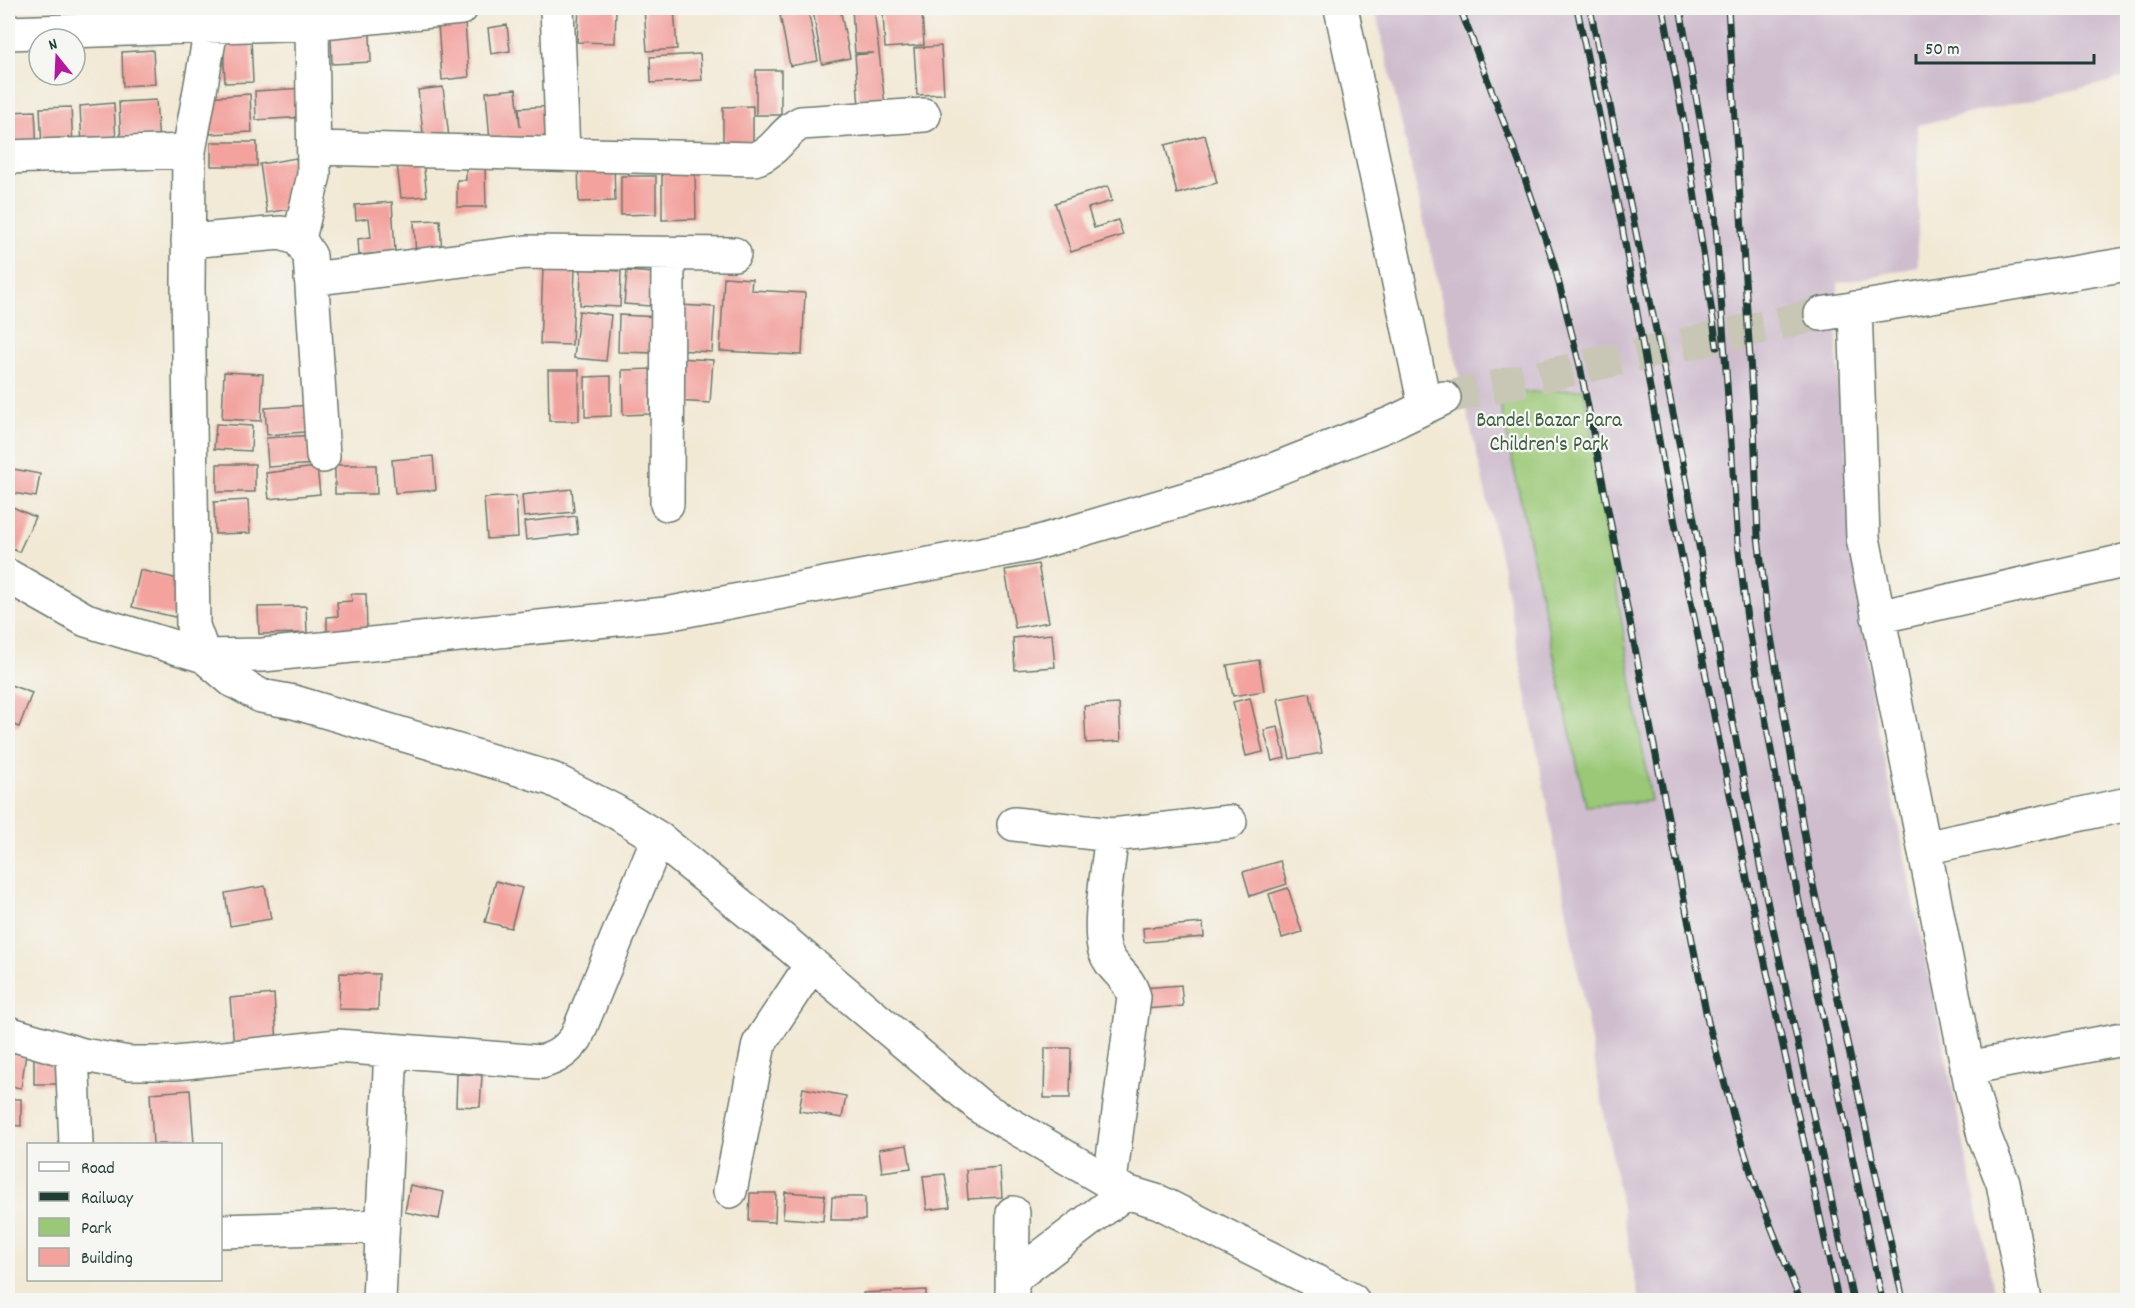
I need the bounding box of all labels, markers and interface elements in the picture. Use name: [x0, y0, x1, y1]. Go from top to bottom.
north arrow: [27, 27, 87, 87]
scale bar: [1916, 27, 2094, 65]
text: N: [46, 33, 61, 57]
text: 50 m: [1925, 38, 1960, 63]
park label: Bandel Bazar Para Children's Park: [1476, 407, 1623, 461]
legend: [27, 1143, 222, 1281]
text: Road: [81, 1157, 115, 1182]
text: Railway: [81, 1187, 134, 1212]
text: Park: [81, 1217, 112, 1242]
text: Building: [81, 1247, 133, 1272]

